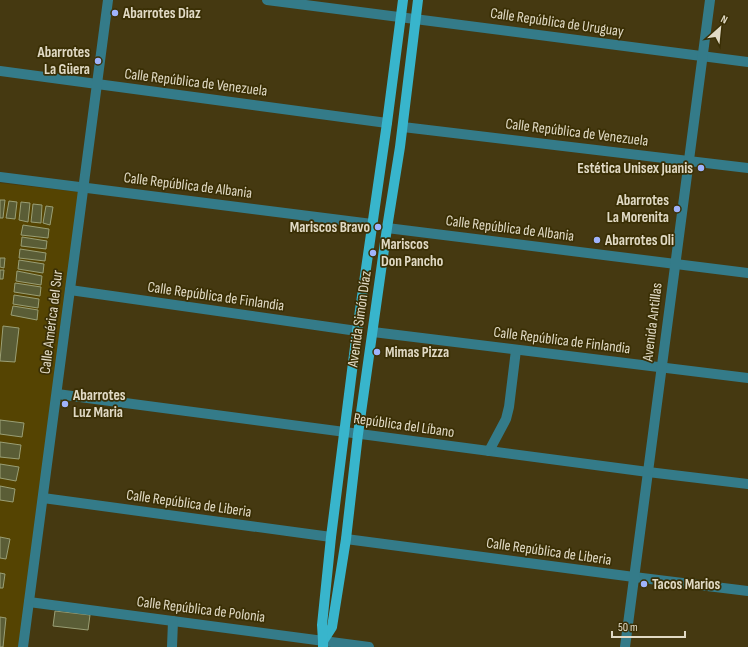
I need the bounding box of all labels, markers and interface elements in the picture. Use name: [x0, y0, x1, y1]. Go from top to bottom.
place label: Abarrotes Diaz: [122, 4, 201, 23]
street label: Calle República de Uruguay: [489, 4, 625, 41]
marker: Abarrotes Diaz: [110, 8, 120, 18]
north arrow: [700, 8, 740, 48]
text: N: [719, 12, 730, 27]
place label: Abarrotes La Güera: [36, 43, 90, 79]
marker: Abarrotes La Güera: [93, 56, 103, 66]
street label: Calle República de Venezuela: [123, 64, 269, 101]
street label: Calle República de Venezuela: [504, 114, 650, 151]
place label: Estética Unisex Juanis: [577, 159, 693, 178]
marker: Estética Unisex Juanis: [696, 163, 706, 173]
street label: Calle República de Albania: [123, 168, 253, 203]
place label: Abarrotes La Morenita: [607, 191, 669, 227]
marker: Abarrotes La Morenita: [672, 204, 682, 214]
street label: Calle República de Albania: [445, 211, 575, 246]
place label: Mariscos Bravo: [290, 218, 370, 237]
marker: Mariscos Bravo: [373, 222, 383, 232]
place label: Abarrotes Oli: [604, 231, 674, 250]
place label: Mariscos Don Pancho: [381, 235, 443, 271]
marker: Abarrotes Oli: [592, 235, 602, 245]
marker: Mariscos Don Pancho: [368, 248, 378, 258]
street label: Calle América del Sur: [36, 268, 67, 375]
street label: Avenida Simón Díaz: [343, 269, 376, 369]
street label: Calle República de Finlandia: [146, 278, 286, 316]
street label: Avenida Antillas: [638, 282, 667, 363]
street label: Calle República de Finlandia: [492, 323, 632, 358]
place label: Mimas Pizza: [385, 343, 449, 362]
marker: Mimas Pizza: [372, 347, 382, 357]
place label: Abarrotes Luz Maria: [72, 386, 126, 422]
marker: Abarrotes Luz Maria: [60, 399, 70, 409]
street label: República del Líbano: [352, 409, 456, 442]
street label: Calle República de Liberia: [125, 485, 253, 522]
street label: Calle República de Liberia: [485, 533, 613, 570]
place label: Tacos Marios: [652, 575, 721, 594]
marker: Tacos Marios: [639, 579, 649, 589]
street label: Calle República de Polonia: [136, 592, 267, 627]
scale bar: [612, 613, 685, 639]
text: 50 m: [618, 620, 638, 635]

